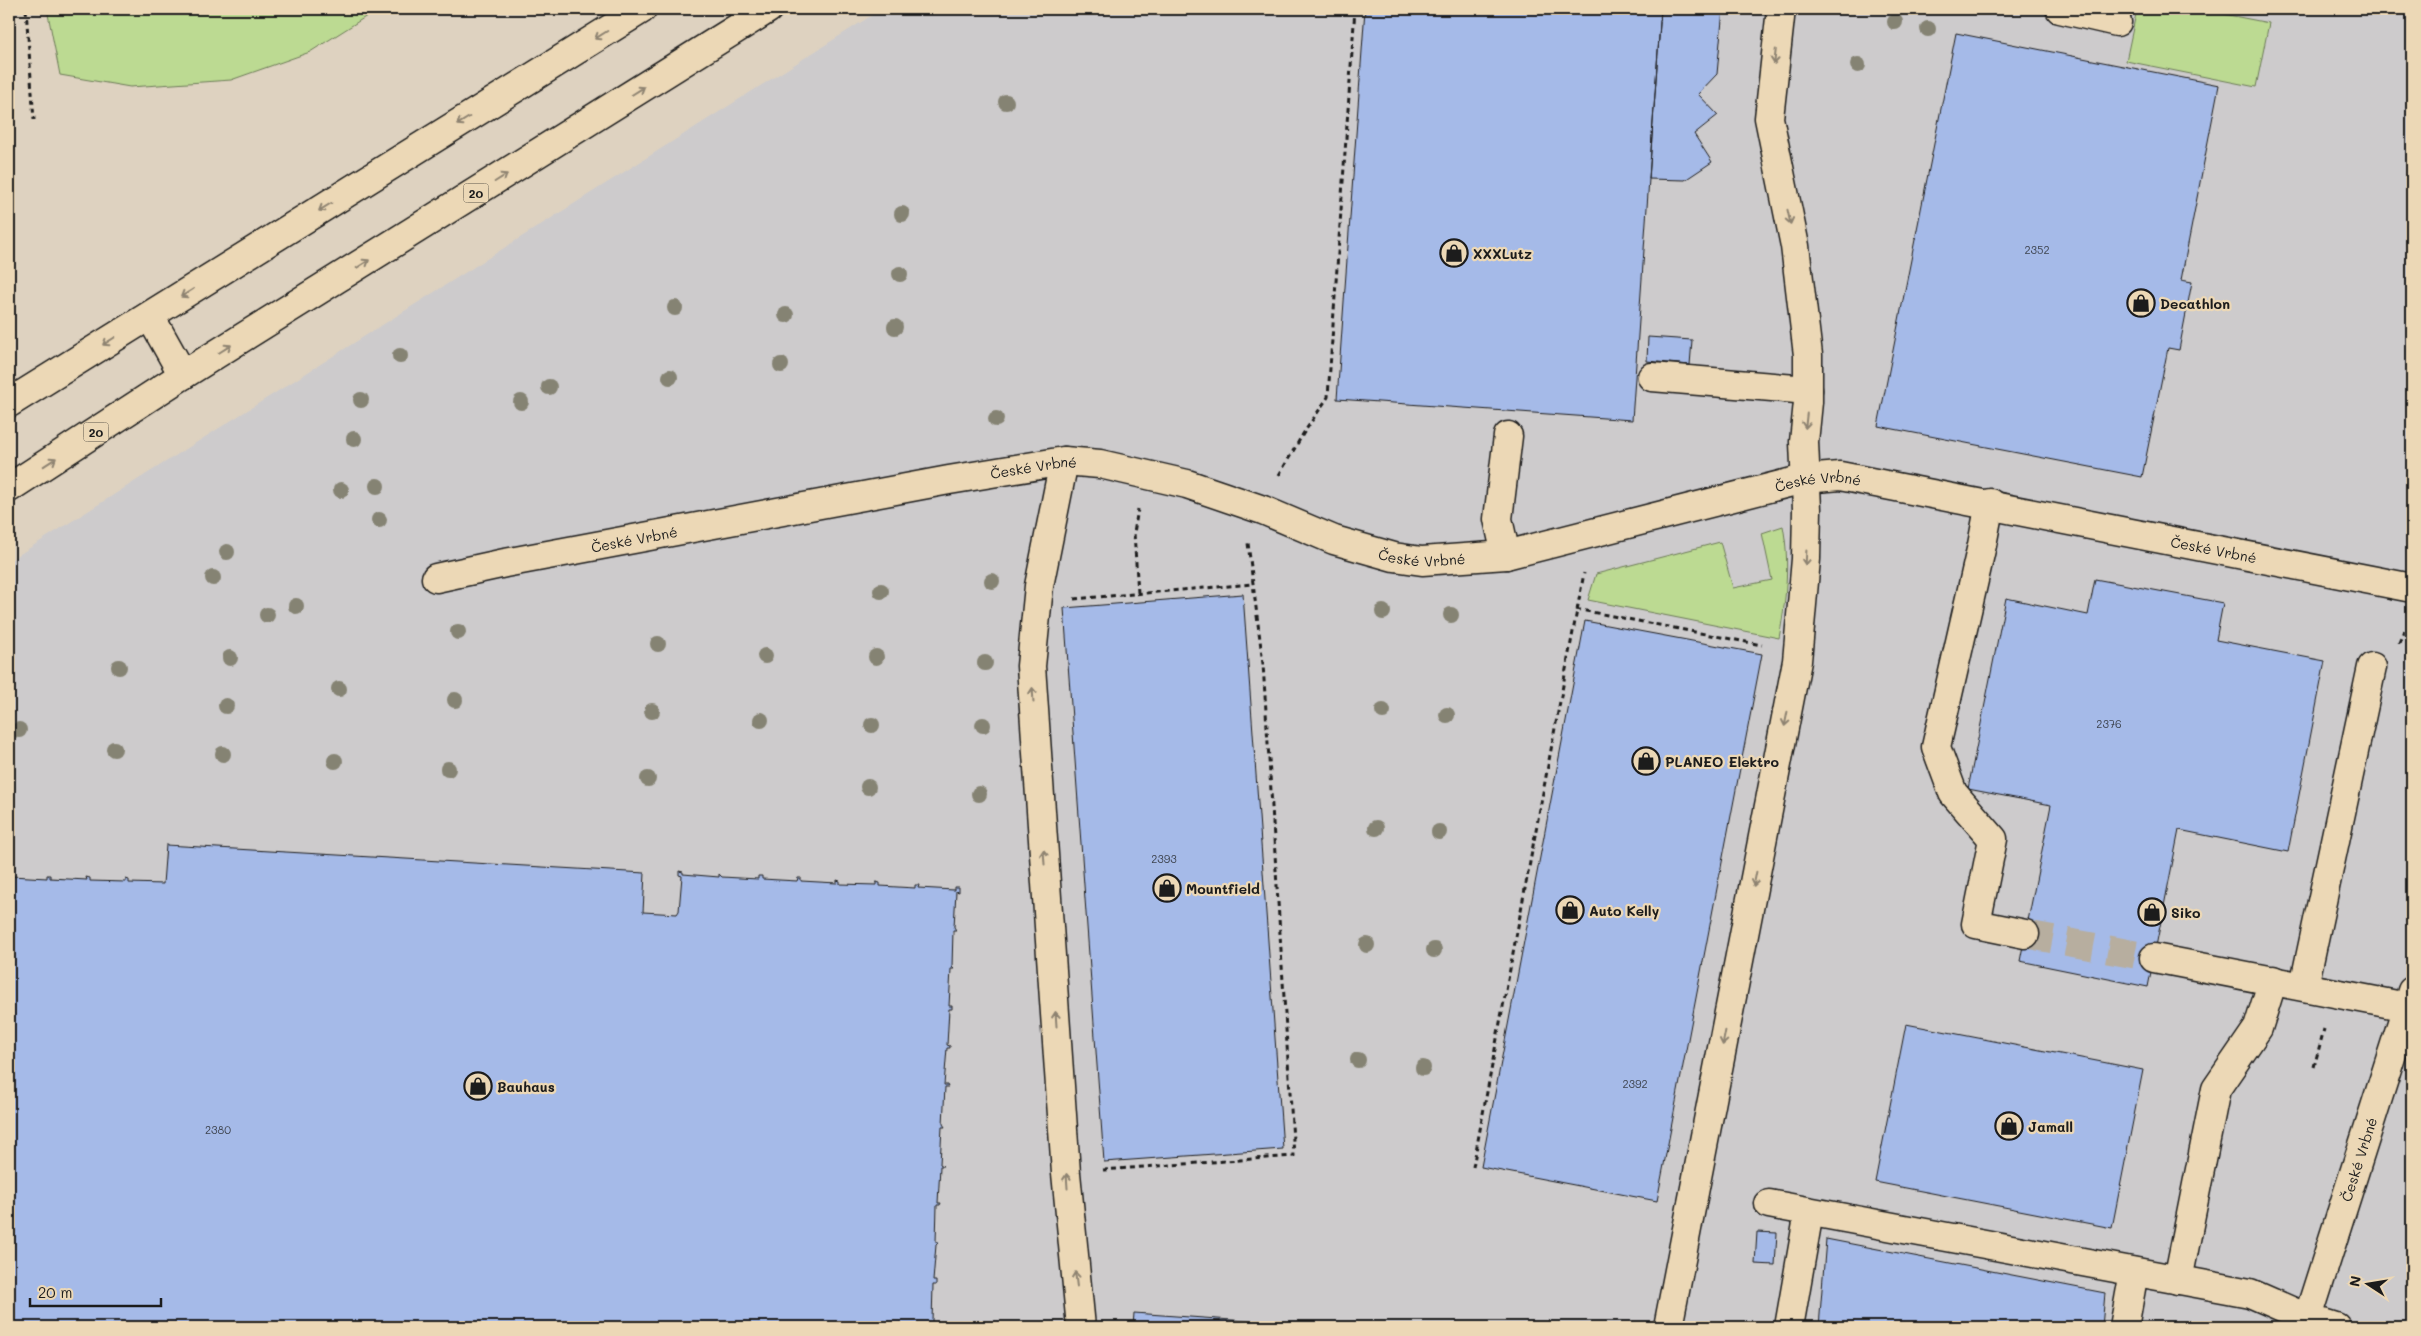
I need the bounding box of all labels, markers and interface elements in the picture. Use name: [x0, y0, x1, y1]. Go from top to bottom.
one-way arrow: [594, 30, 608, 40]
one-way arrow: [1770, 49, 1780, 65]
one-way arrow: [631, 85, 645, 96]
one-way arrow: [456, 116, 470, 126]
one-way arrow: [493, 172, 507, 182]
road number: 20: [464, 184, 488, 202]
one-way arrow: [318, 202, 332, 212]
one-way arrow: [1785, 209, 1795, 225]
shop icon: XXXLutz: [1439, 238, 1469, 268]
house number: 2352: [2024, 242, 2050, 257]
place label: XXXLutz: [1473, 244, 1532, 263]
one-way arrow: [355, 258, 369, 268]
one-way arrow: [180, 287, 194, 298]
shop icon: Decathlon: [2126, 288, 2156, 318]
place label: Decathlon: [2160, 294, 2230, 313]
one-way arrow: [102, 336, 116, 347]
one-way arrow: [217, 344, 231, 354]
one-way arrow: [1801, 413, 1811, 429]
road number: 20: [84, 422, 108, 442]
street label: České Vrbné: [989, 451, 1078, 483]
one-way arrow: [42, 457, 56, 467]
street label: České Vrbné: [1773, 466, 1863, 496]
street label: České Vrbné: [589, 521, 679, 556]
street label: České Vrbné: [2169, 531, 2258, 567]
street label: České Vrbné: [1376, 544, 1466, 571]
one-way arrow: [1802, 550, 1811, 566]
one-way arrow: [1029, 687, 1038, 703]
one-way arrow: [1780, 711, 1790, 727]
house number: 2376: [2096, 716, 2122, 731]
shop icon: PLANEO Elektro: [1631, 746, 1661, 776]
place label: PLANEO Elektro: [1665, 752, 1780, 771]
one-way arrow: [1040, 849, 1049, 865]
house number: 2393: [1151, 851, 1177, 866]
one-way arrow: [1749, 870, 1759, 886]
shop icon: Mountfield: [1152, 873, 1182, 903]
place label: Mountfield: [1186, 879, 1260, 898]
shop icon: Auto Kelly: [1555, 895, 1585, 925]
shop icon: Siko: [2137, 897, 2167, 927]
place label: Auto Kelly: [1589, 901, 1660, 920]
place label: Siko: [2171, 903, 2201, 922]
one-way arrow: [1051, 1011, 1060, 1027]
one-way arrow: [1718, 1030, 1728, 1046]
shop icon: Bauhaus: [463, 1071, 493, 1101]
house number: 2392: [1622, 1076, 1648, 1091]
place label: Bauhaus: [497, 1077, 555, 1096]
shop icon: Jamall: [1994, 1111, 2024, 1141]
street label: České Vrbné: [2336, 1115, 2381, 1204]
place label: Jamall: [2028, 1117, 2073, 1136]
house number: 2380: [205, 1122, 231, 1137]
one-way arrow: [1062, 1173, 1072, 1189]
north arrow: [2344, 1258, 2394, 1308]
one-way arrow: [1071, 1271, 1081, 1287]
text: N: [2344, 1274, 2365, 1288]
scale bar: [30, 1276, 161, 1308]
text: 20 m: [38, 1282, 72, 1302]

